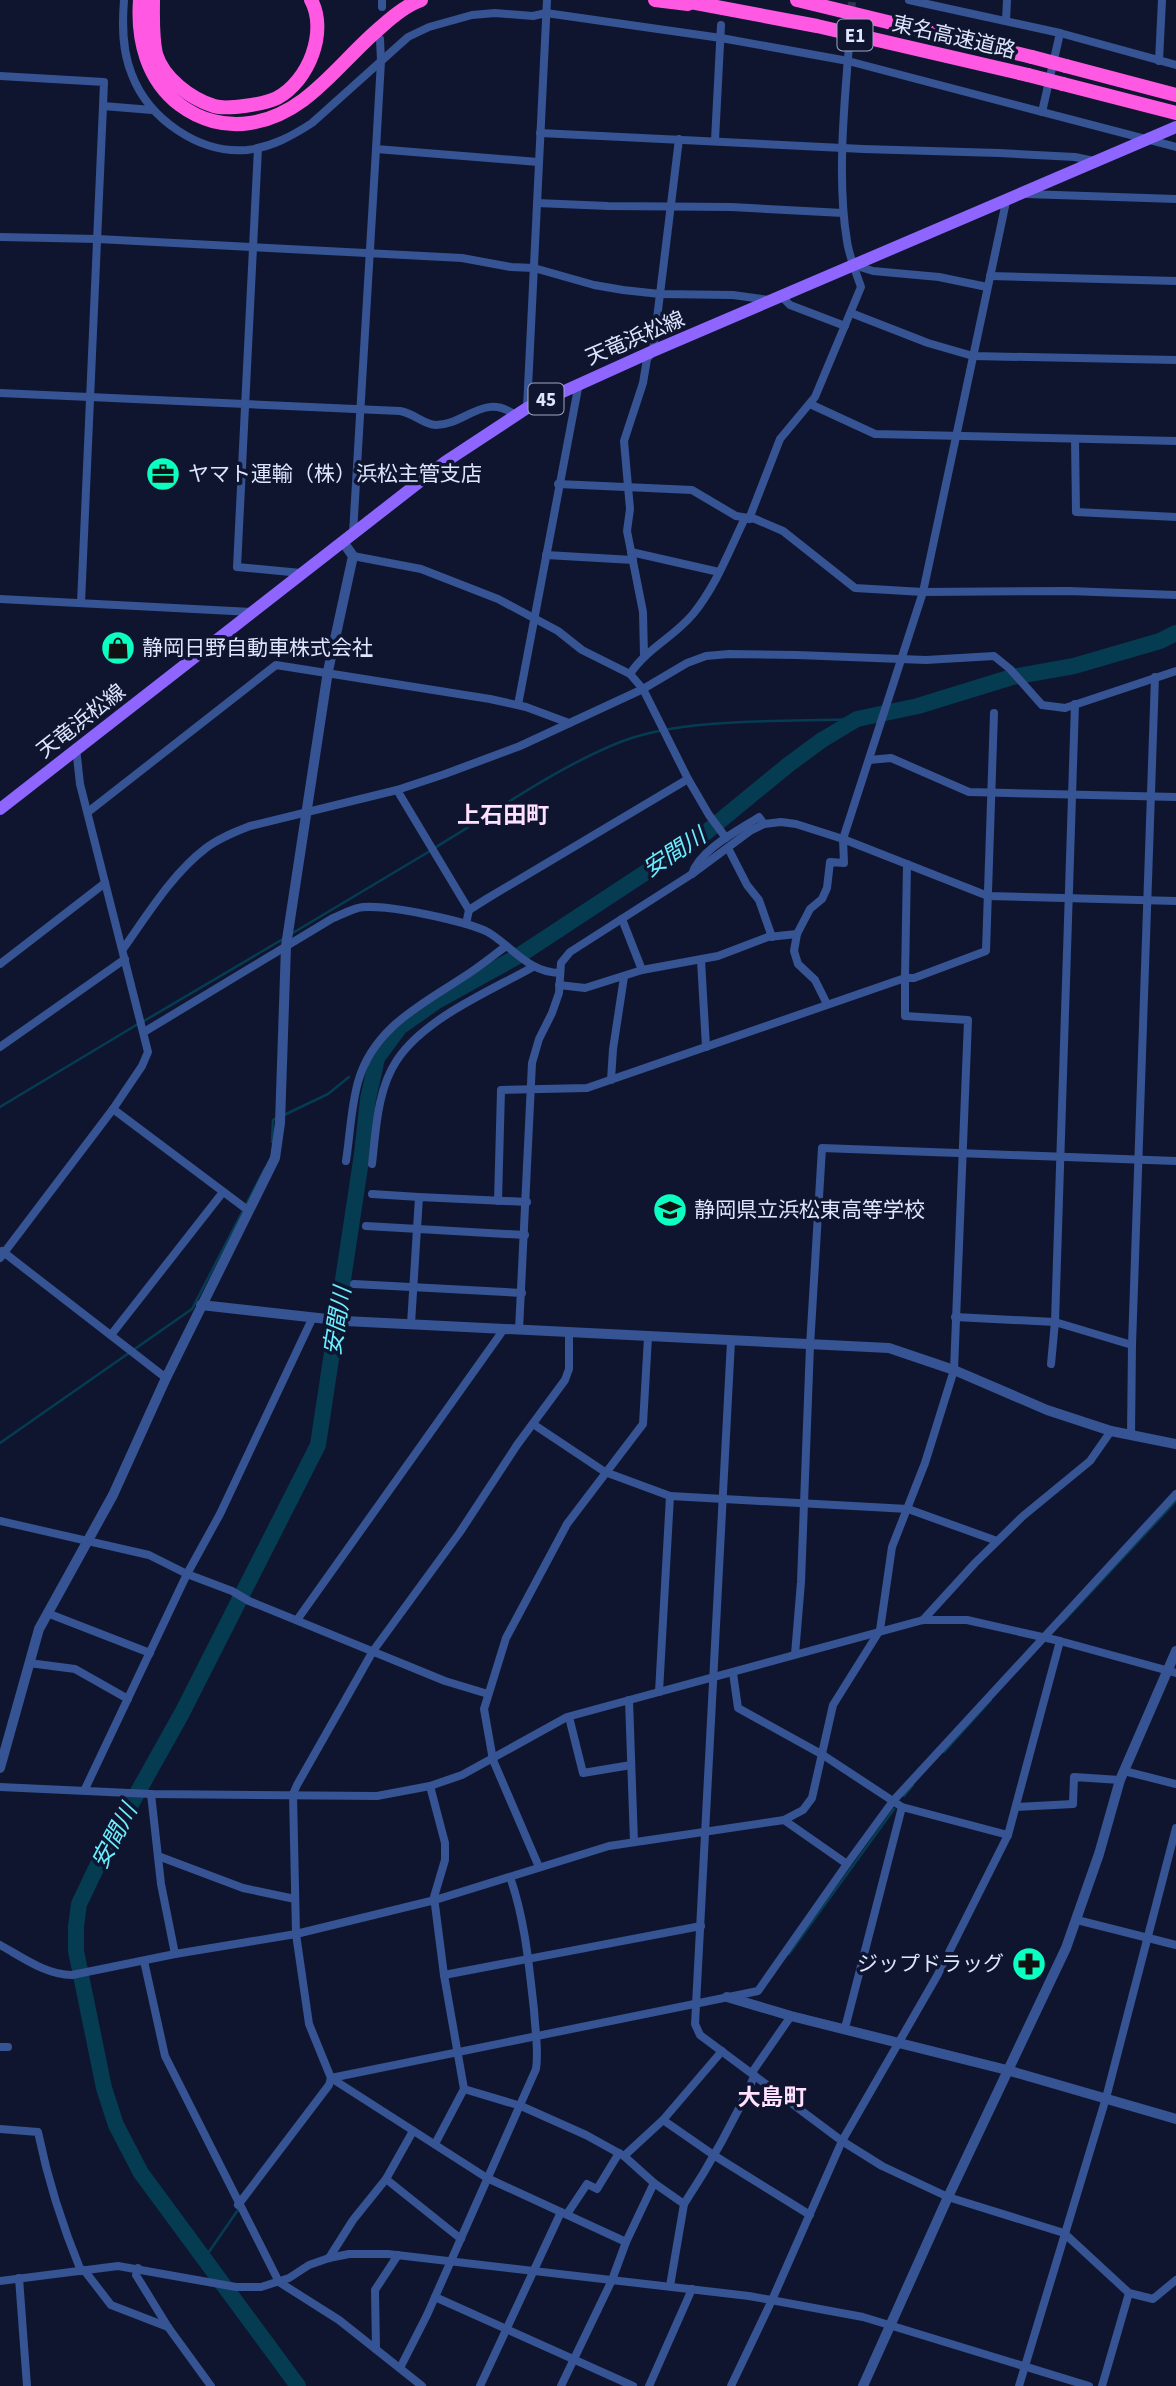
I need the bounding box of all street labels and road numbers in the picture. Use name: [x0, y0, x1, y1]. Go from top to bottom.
street label: 東名高速道路: [889, 8, 1019, 66]
road number: E1: [838, 20, 872, 50]
street label: 天竜浜松線: [581, 304, 689, 372]
road number: 45: [528, 384, 564, 414]
street label: 天竜浜松線: [30, 677, 132, 765]

